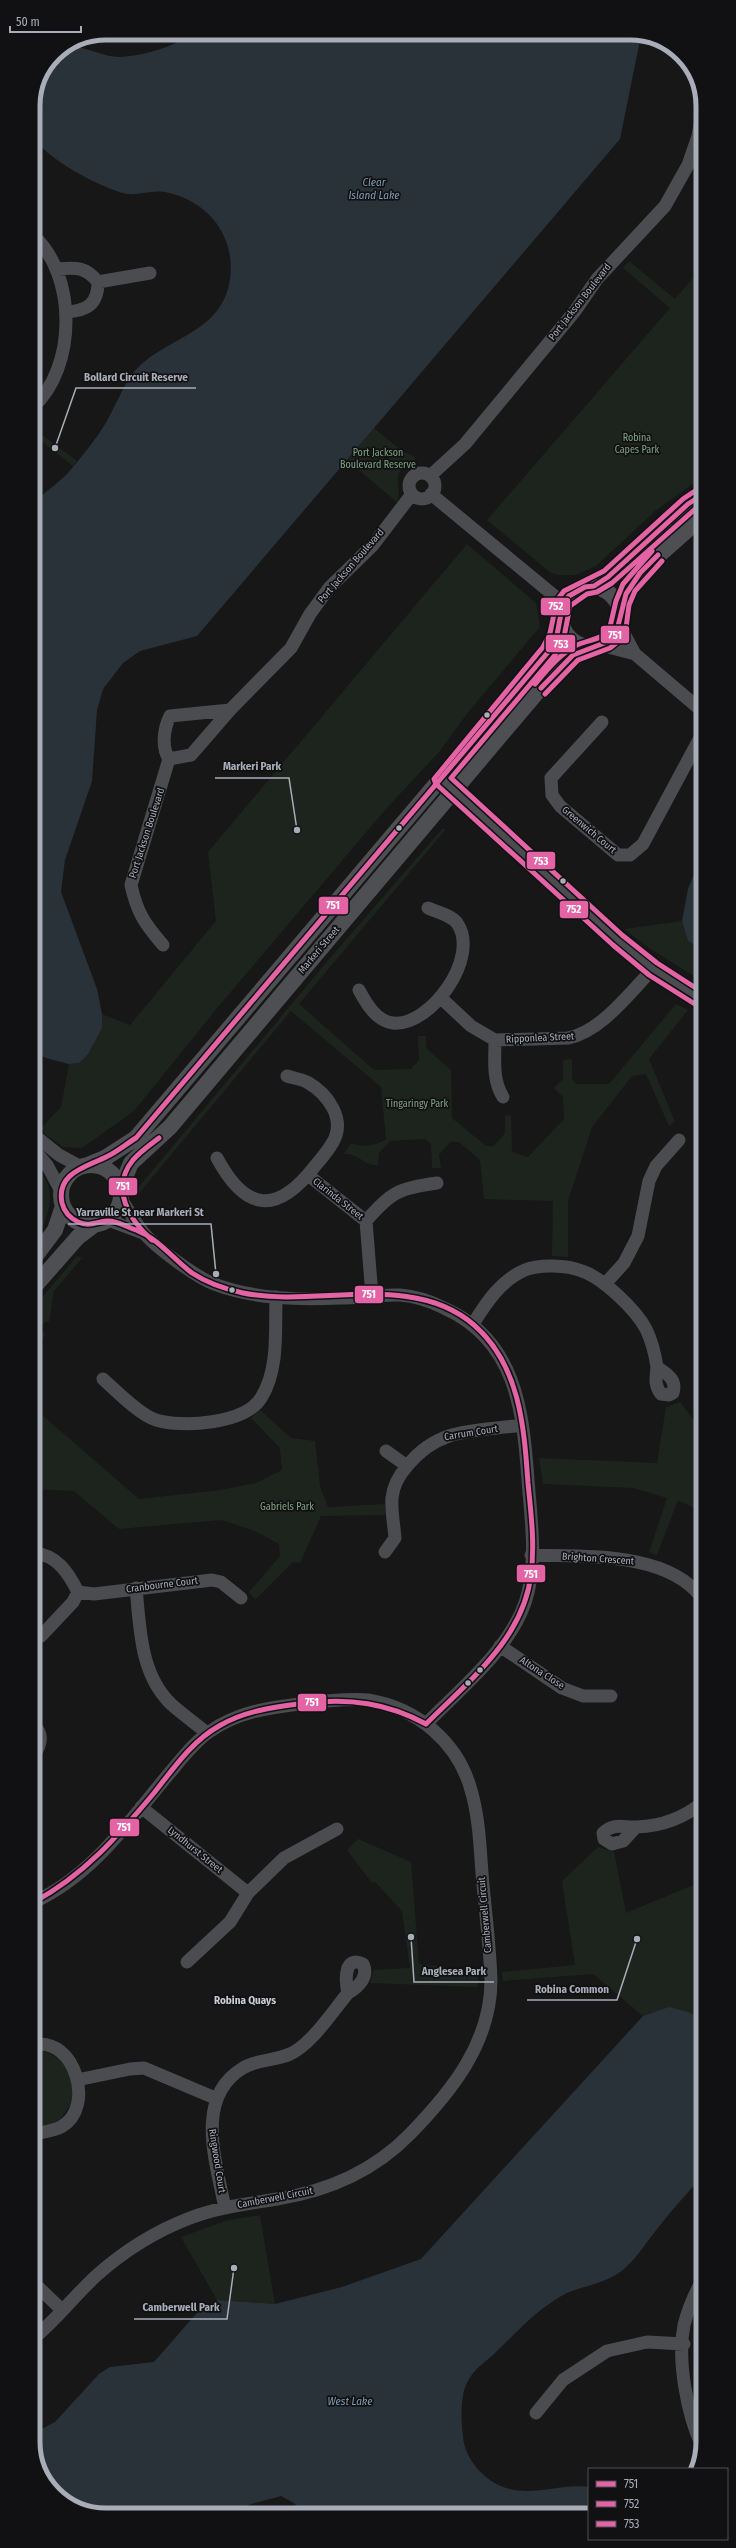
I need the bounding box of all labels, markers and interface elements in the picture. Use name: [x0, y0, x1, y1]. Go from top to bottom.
scale bar: [10, 8, 81, 34]
text: 50 m: [16, 15, 40, 29]
water label: Clear Island Lake: [348, 176, 400, 202]
street label: Port Jackson Boulevard: [546, 261, 614, 343]
callout: Bollard Circuit Reserve: [76, 365, 196, 388]
text: Bollard Circuit Reserve: [84, 371, 188, 384]
park label: Robina Capes Park: [615, 432, 660, 456]
park label: Port Jackson Boulevard Reserve: [340, 447, 416, 471]
street label: Port Jackson Boulevard: [316, 527, 386, 605]
line badge: 752: [540, 597, 571, 616]
text: 752: [549, 600, 563, 613]
line badge: 751: [600, 625, 630, 644]
text: 751: [608, 629, 622, 642]
line badge: 753: [545, 634, 576, 653]
text: 753: [553, 638, 569, 651]
unlabelled marker: [482, 710, 492, 720]
callout: Markeri Park: [215, 755, 289, 778]
text: Markeri Park: [223, 760, 281, 773]
street label: Port Jackson Boulevard: [127, 786, 167, 880]
street label: Greenwich Court: [559, 804, 619, 857]
unlabelled marker: [394, 823, 404, 833]
line badge: 753: [526, 851, 556, 870]
text: 753: [533, 855, 549, 868]
unlabelled marker: [558, 876, 568, 886]
line badge: 751: [318, 896, 349, 915]
text: 751: [326, 899, 340, 912]
line badge: 752: [559, 900, 589, 919]
text: 752: [567, 903, 581, 916]
street label: Markeri Street: [296, 923, 343, 976]
street label: Ripponlea Street: [506, 1030, 575, 1046]
park label: Tingaringy Park: [386, 1098, 449, 1110]
street label: Clarinda Street: [310, 1176, 366, 1223]
line badge: 751: [108, 1177, 138, 1196]
text: 751: [116, 1180, 130, 1193]
callout: Yarraville St near Markeri St: [68, 1201, 211, 1224]
text: Yarraville St near Markeri St: [75, 1206, 204, 1219]
unlabelled marker: [227, 1285, 237, 1295]
line badge: 751: [354, 1285, 384, 1304]
text: 751: [362, 1288, 376, 1301]
street label: Carrum Court: [443, 1423, 499, 1443]
park label: Gabriels Park: [260, 1501, 314, 1513]
street label: Brighton Crescent: [561, 1550, 635, 1568]
line badge: 751: [516, 1564, 546, 1583]
text: 751: [524, 1568, 538, 1581]
street label: Cranbourne Court: [125, 1575, 199, 1595]
street label: Altona Close: [517, 1654, 567, 1692]
unlabelled marker: [475, 1665, 485, 1675]
unlabelled marker: [463, 1678, 473, 1688]
line badge: 751: [297, 1693, 327, 1712]
text: 751: [305, 1696, 319, 1709]
line badge: 751: [109, 1818, 140, 1837]
text: 751: [117, 1821, 131, 1834]
street label: Lyndhurst Street: [165, 1824, 225, 1876]
street label: Camberwell Circuit: [476, 1876, 494, 1954]
callout: Anglesea Park: [414, 1959, 494, 1982]
text: Anglesea Park: [421, 1965, 487, 1978]
callout: Robina Common: [527, 1977, 617, 2000]
text: Robina Common: [535, 1983, 609, 1996]
district label: Robina Quays: [214, 1994, 276, 2007]
street label: Ringwood Court: [206, 2128, 228, 2195]
street label: Camberwell Circuit: [236, 2185, 314, 2211]
callout: Camberwell Park: [134, 2296, 227, 2319]
text: Camberwell Park: [142, 2301, 220, 2314]
water label: West Lake: [327, 2395, 373, 2408]
legend: [588, 2468, 728, 2540]
text: 751: [624, 2477, 638, 2491]
text: 752: [624, 2497, 639, 2511]
text: 753: [624, 2517, 640, 2531]

